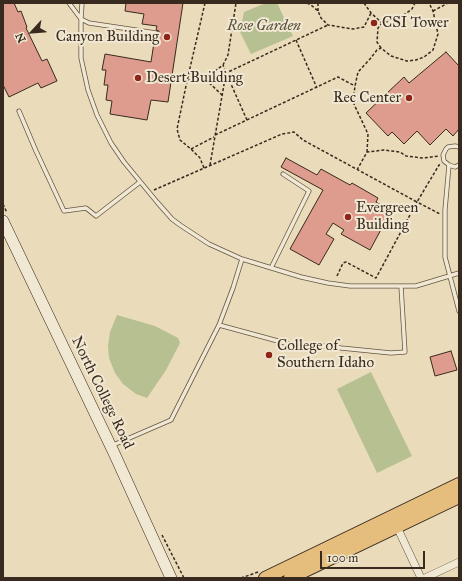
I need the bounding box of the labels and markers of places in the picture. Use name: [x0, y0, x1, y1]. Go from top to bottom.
place label: CSI Tower: [382, 14, 449, 32]
marker: CSI Tower: [369, 18, 379, 28]
place label: Canyon Building: [56, 28, 159, 46]
marker: Canyon Building: [162, 32, 172, 42]
place label: Desert Building: [146, 69, 243, 87]
marker: Desert Building: [133, 73, 143, 83]
place label: Rec Center: [333, 89, 401, 107]
marker: Rec Center: [404, 93, 414, 103]
place label: Evergreen Building: [356, 199, 418, 234]
marker: Evergreen Building: [343, 212, 353, 222]
place label: College of Southern Idaho: [277, 337, 374, 372]
marker: College of Southern Idaho: [264, 350, 274, 360]

